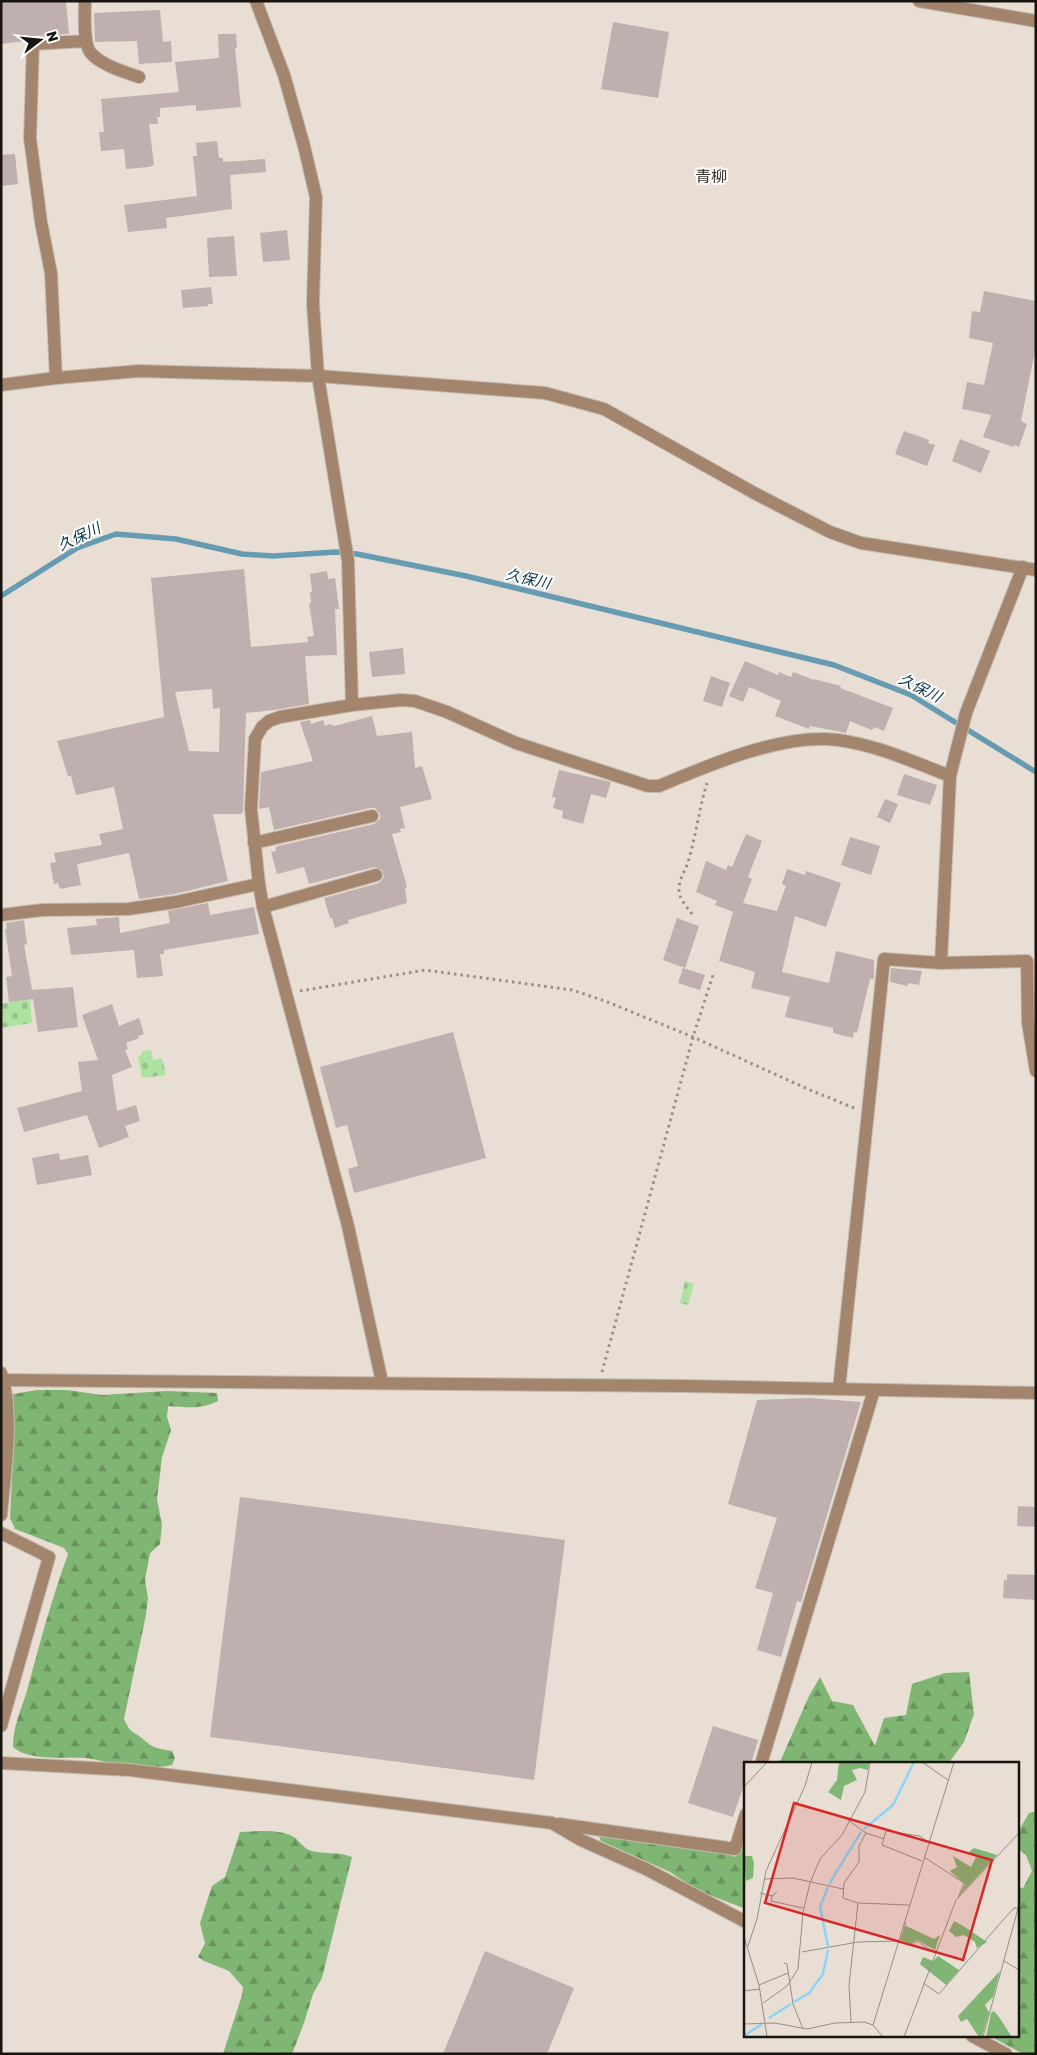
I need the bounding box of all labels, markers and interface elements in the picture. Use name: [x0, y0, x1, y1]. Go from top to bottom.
north arrow: [15, 15, 65, 65]
text: N: [42, 29, 62, 44]
district label: 青柳: [695, 167, 727, 186]
water label: 久保川: [55, 518, 105, 555]
water label: 久保川: [504, 565, 554, 593]
water label: 久保川: [896, 670, 946, 707]
inset map: [744, 1762, 1020, 2038]

